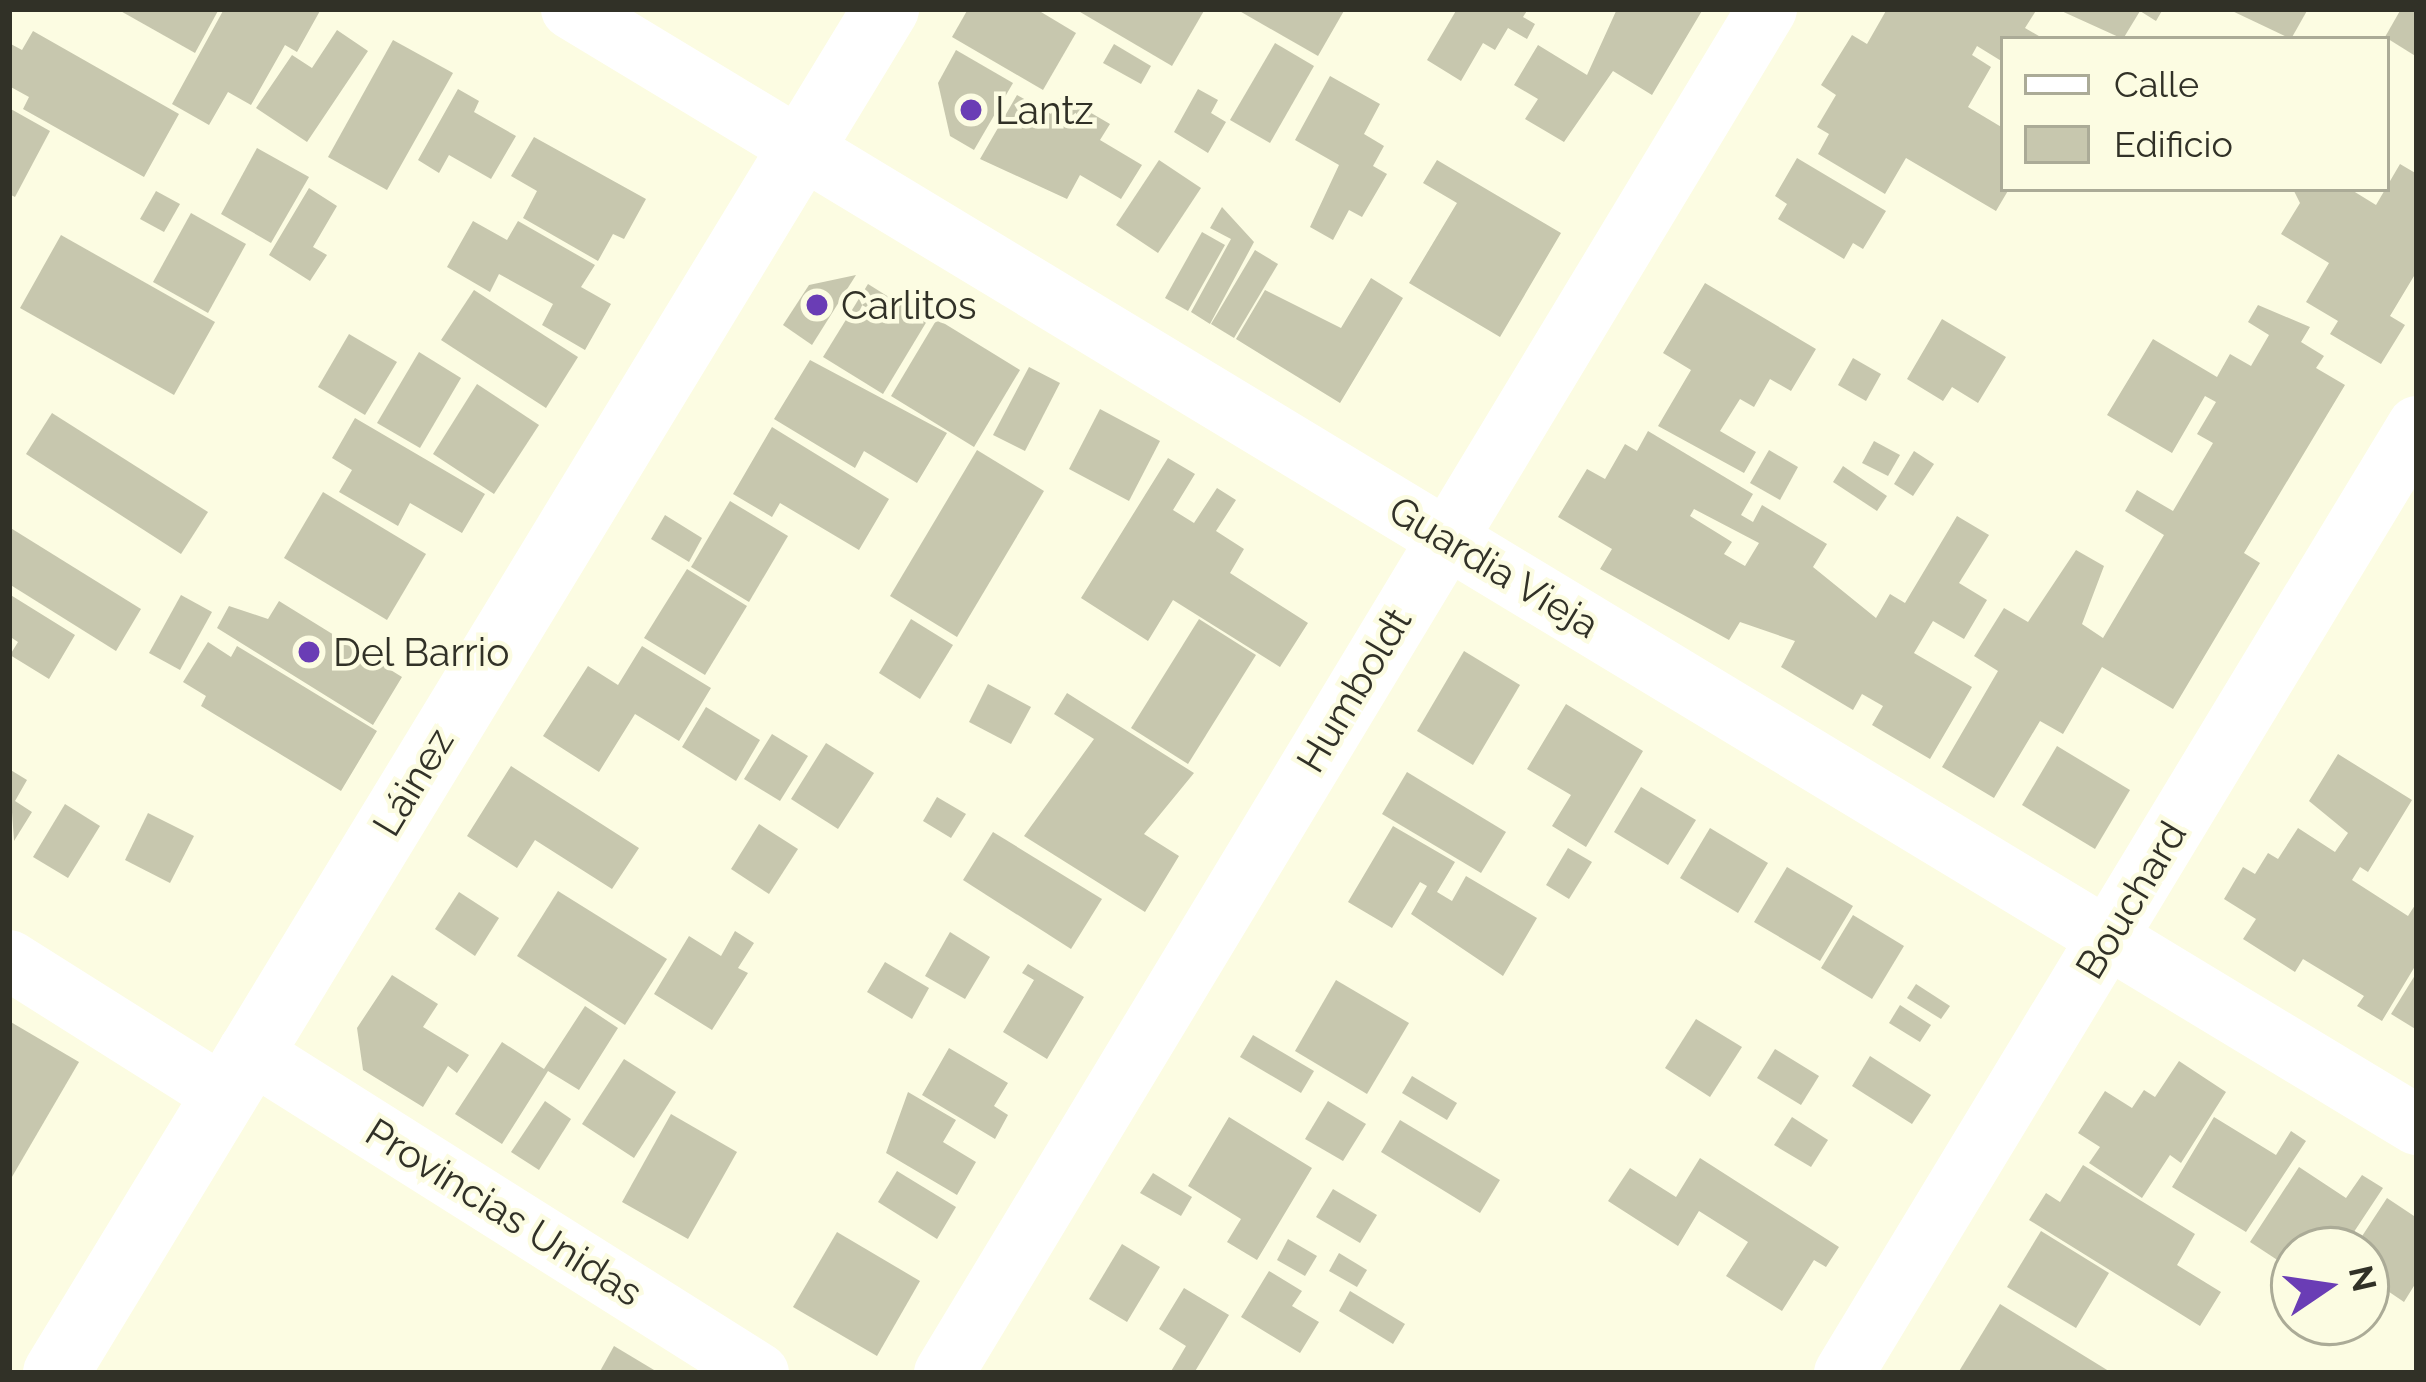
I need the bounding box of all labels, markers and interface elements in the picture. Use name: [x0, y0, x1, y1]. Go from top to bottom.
legend: [2000, 36, 2390, 192]
text: Calle: [2114, 63, 2199, 105]
place label: Lantz: [995, 87, 1094, 133]
marker: Lantz: [958, 97, 984, 123]
text: Edificio: [2114, 123, 2233, 165]
place label: Carlitos: [841, 282, 977, 328]
marker: Carlitos: [804, 292, 830, 318]
street label: Guardia Vieja: [1380, 486, 1608, 648]
street label: Humboldt: [1287, 600, 1421, 780]
place label: Del Barrio: [333, 629, 511, 675]
marker: Del Barrio: [296, 639, 322, 665]
street label: Láinez: [363, 720, 463, 844]
street label: Bouchard: [2066, 813, 2196, 987]
street label: Provincias Unidas: [357, 1108, 651, 1316]
north arrow: [2270, 1226, 2390, 1346]
text: N: [2341, 1262, 2384, 1295]

